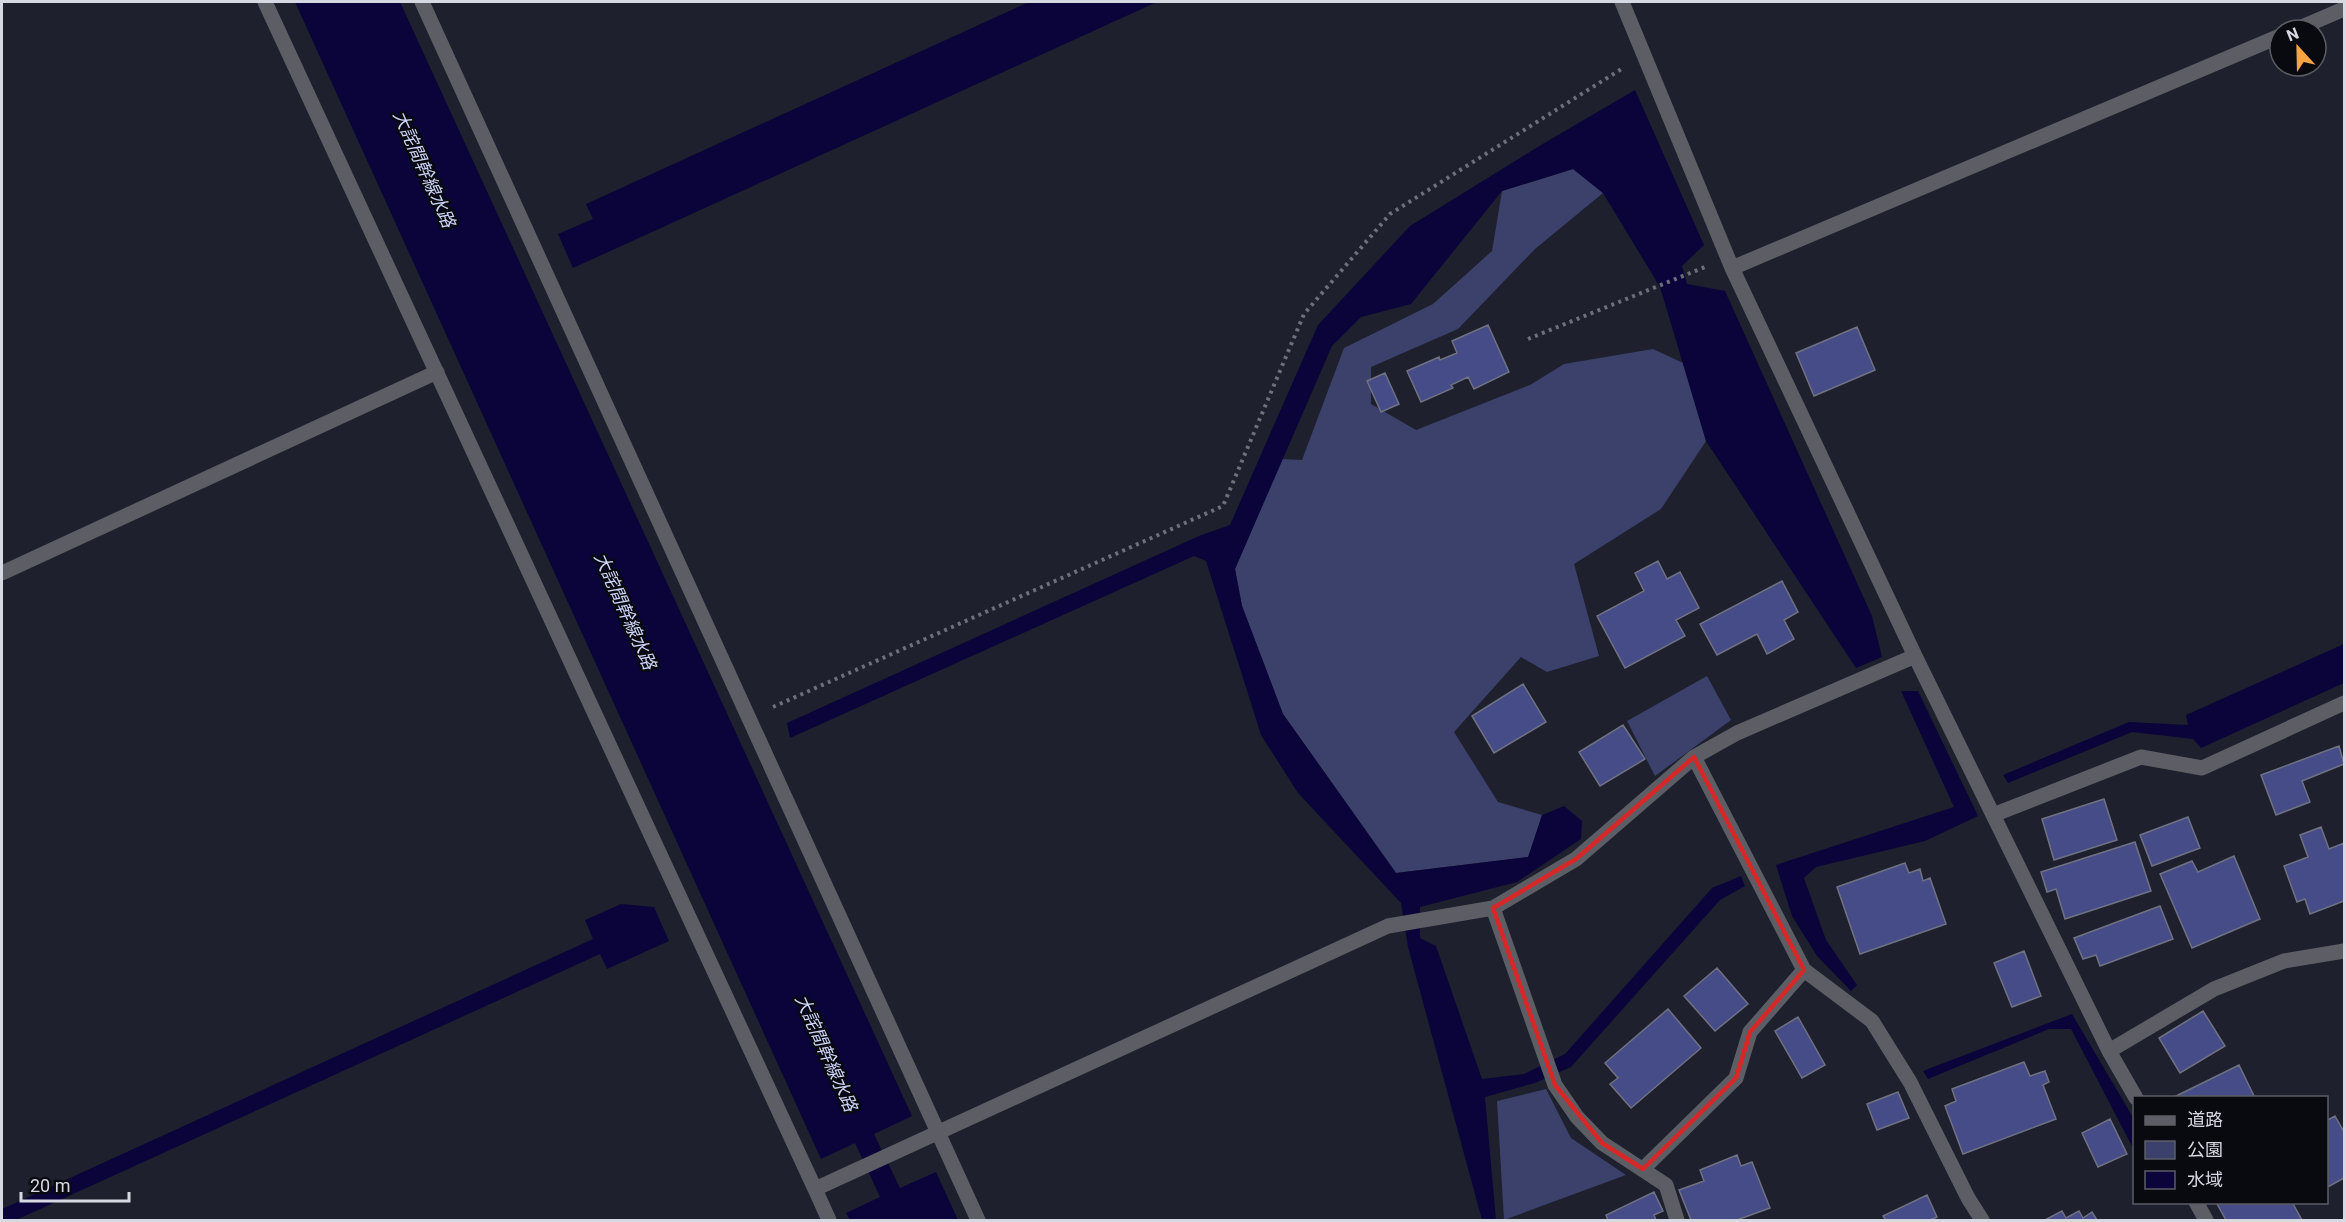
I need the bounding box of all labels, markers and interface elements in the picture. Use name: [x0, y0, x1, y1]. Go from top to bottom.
north arrow: [2268, 18, 2328, 78]
text: N: [2284, 24, 2301, 45]
water label: 大詫間幹線水路: [389, 107, 460, 232]
water label: 大詫間幹線水路: [590, 549, 661, 674]
water label: 大詫間幹線水路: [791, 991, 862, 1116]
legend: [2133, 1096, 2328, 1204]
text: 道路: [2187, 1109, 2223, 1130]
text: 公園: [2187, 1139, 2223, 1160]
scale bar: [21, 1165, 129, 1203]
text: 水域: [2187, 1169, 2223, 1190]
text: 20 m: [30, 1175, 70, 1196]

